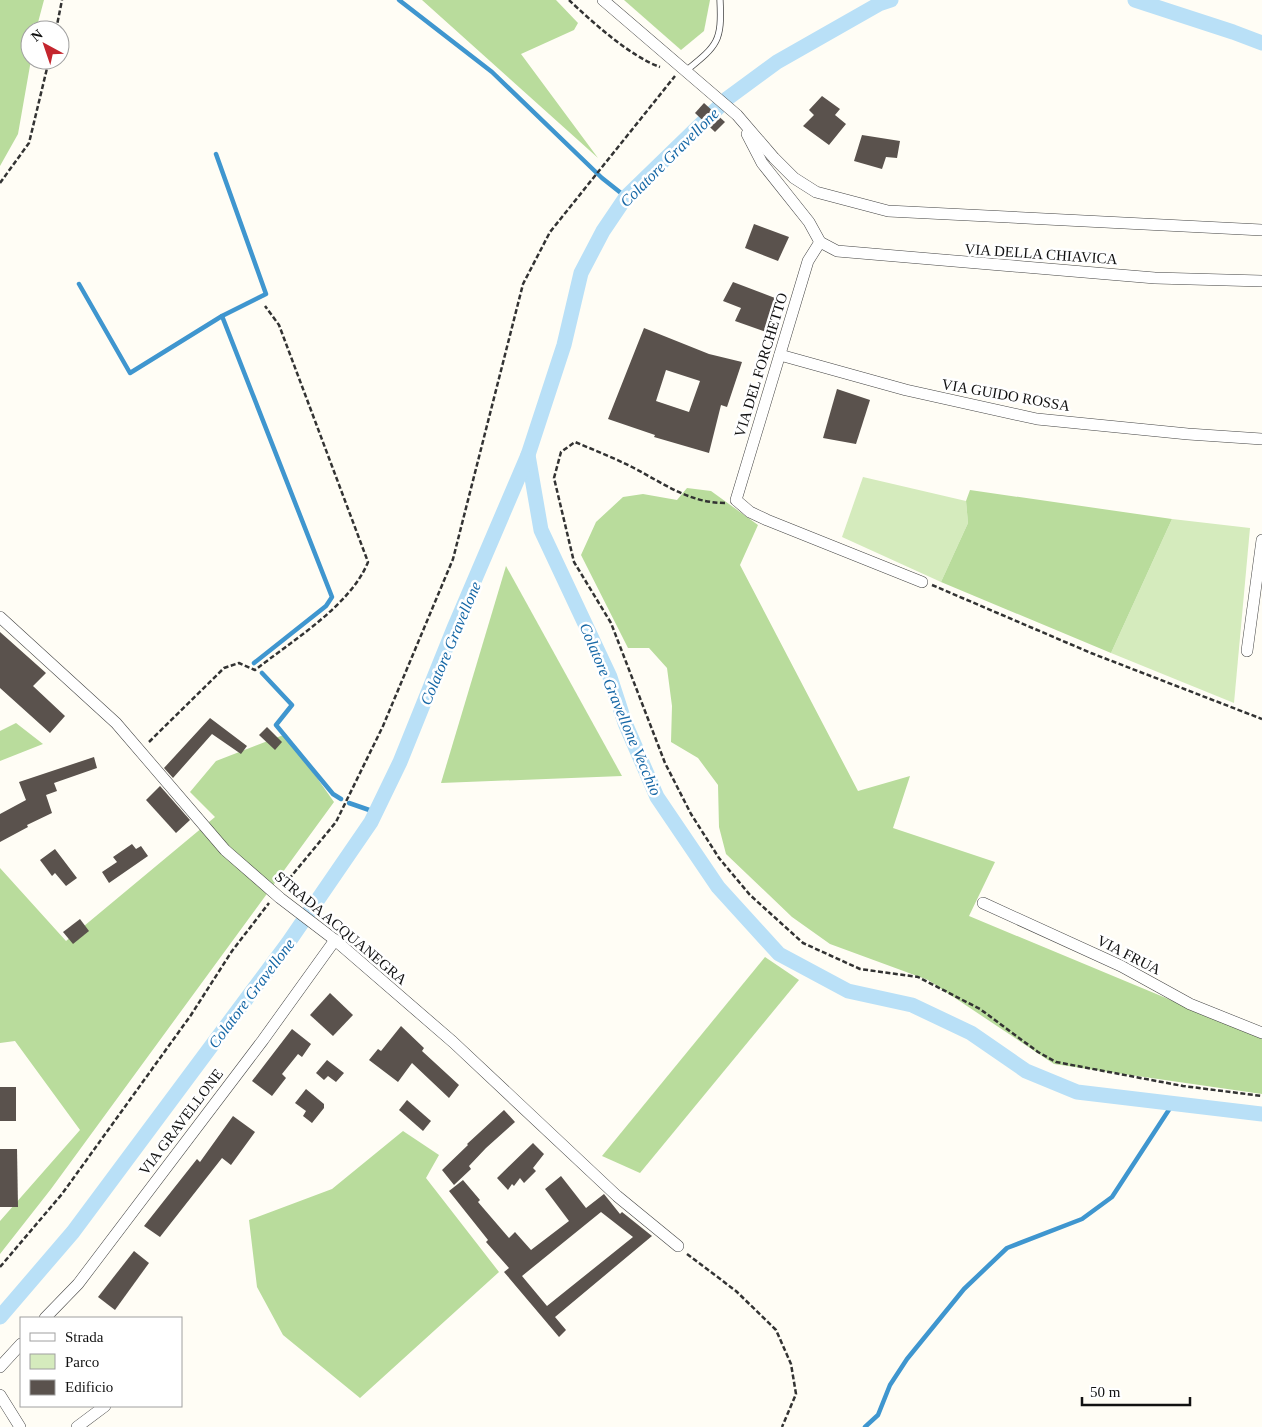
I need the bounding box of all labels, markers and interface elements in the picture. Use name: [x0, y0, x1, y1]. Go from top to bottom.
north arrow: [20, 20, 70, 70]
text: N: [28, 26, 46, 44]
water label: Colatore Gravellone: [617, 105, 722, 210]
street label: VIA DELLA CHIAVICA: [964, 241, 1118, 267]
street label: VIA DEL FORCHETTO: [731, 291, 791, 439]
street label: VIA GUIDO ROSSA: [941, 376, 1072, 414]
water label: Colatore Gravellone: [417, 579, 484, 707]
water label: Colatore Gravellone Vecchio: [576, 620, 665, 798]
street label: STRADA ACQUANEGRA: [272, 868, 410, 988]
street label: VIA FRUA: [1094, 932, 1164, 978]
water label: Colatore Gravellone: [205, 935, 298, 1051]
street label: VIA GRAVELLONE: [136, 1066, 226, 1178]
legend: [20, 1317, 182, 1407]
text: Strada: [65, 1329, 104, 1345]
text: Parco: [65, 1354, 99, 1370]
scale bar: [1082, 1374, 1190, 1406]
text: Edificio: [65, 1379, 113, 1395]
text: 50 m: [1090, 1384, 1121, 1400]

